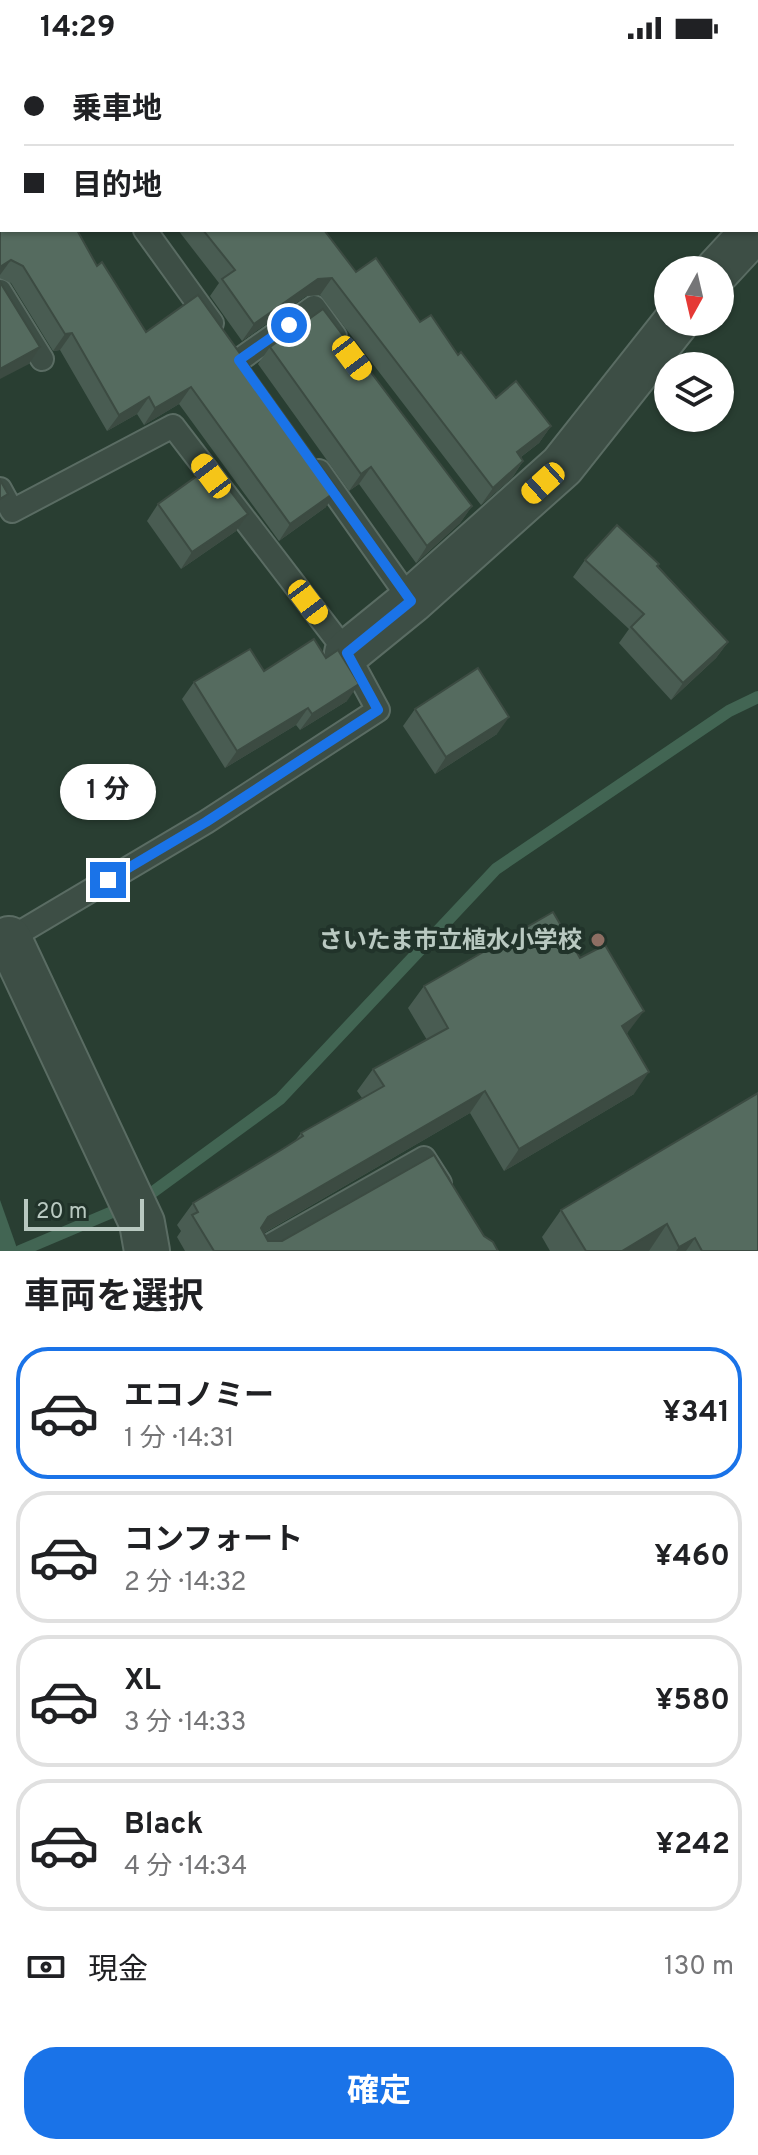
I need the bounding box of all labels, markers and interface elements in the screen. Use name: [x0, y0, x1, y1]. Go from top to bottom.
text: 14:29: [40, 10, 115, 47]
text: 乗車地: [72, 92, 162, 129]
text: 目的地: [72, 169, 162, 206]
north arrow: [654, 256, 734, 336]
map controls: [654, 256, 734, 432]
route start: [271, 307, 307, 343]
car: [328, 332, 376, 384]
button: layers: [654, 352, 734, 432]
car: [187, 450, 235, 502]
car: [517, 458, 569, 508]
car: [284, 576, 332, 628]
callout: 1 分: [60, 764, 156, 820]
text: 1 分: [87, 775, 129, 808]
route end: [90, 862, 126, 898]
place label: さいたま市立植水小学校: [319, 927, 582, 957]
marker: さいたま市立植水小学校: [589, 931, 607, 949]
scale bar: [24, 1195, 144, 1231]
text: 20 m: [36, 1199, 87, 1226]
text: 車両を選択: [24, 1276, 204, 1322]
icon: car: [28, 1377, 100, 1449]
text: エコノミー: [124, 1379, 274, 1416]
text: ¥341: [663, 1395, 730, 1432]
text: 1 分 · 14:31: [124, 1423, 235, 1456]
icon: car: [28, 1521, 100, 1593]
text: コンフォート: [124, 1523, 303, 1560]
text: ¥460: [654, 1539, 730, 1576]
text: 2 分 · 14:32: [124, 1567, 246, 1600]
text: XL: [124, 1663, 161, 1700]
icon: car: [28, 1665, 100, 1737]
text: ¥580: [655, 1683, 730, 1720]
text: 3 分 · 14:33: [124, 1707, 246, 1740]
text: Black: [124, 1807, 203, 1844]
icon: car: [28, 1809, 100, 1881]
text: ¥242: [656, 1827, 730, 1864]
text: 4 分 · 14:34: [124, 1851, 247, 1884]
icon: cash: [24, 1945, 68, 1989]
text: 130 m: [664, 1951, 734, 1984]
text: 現金: [88, 1953, 148, 1990]
button: 確定: [24, 2047, 734, 2139]

